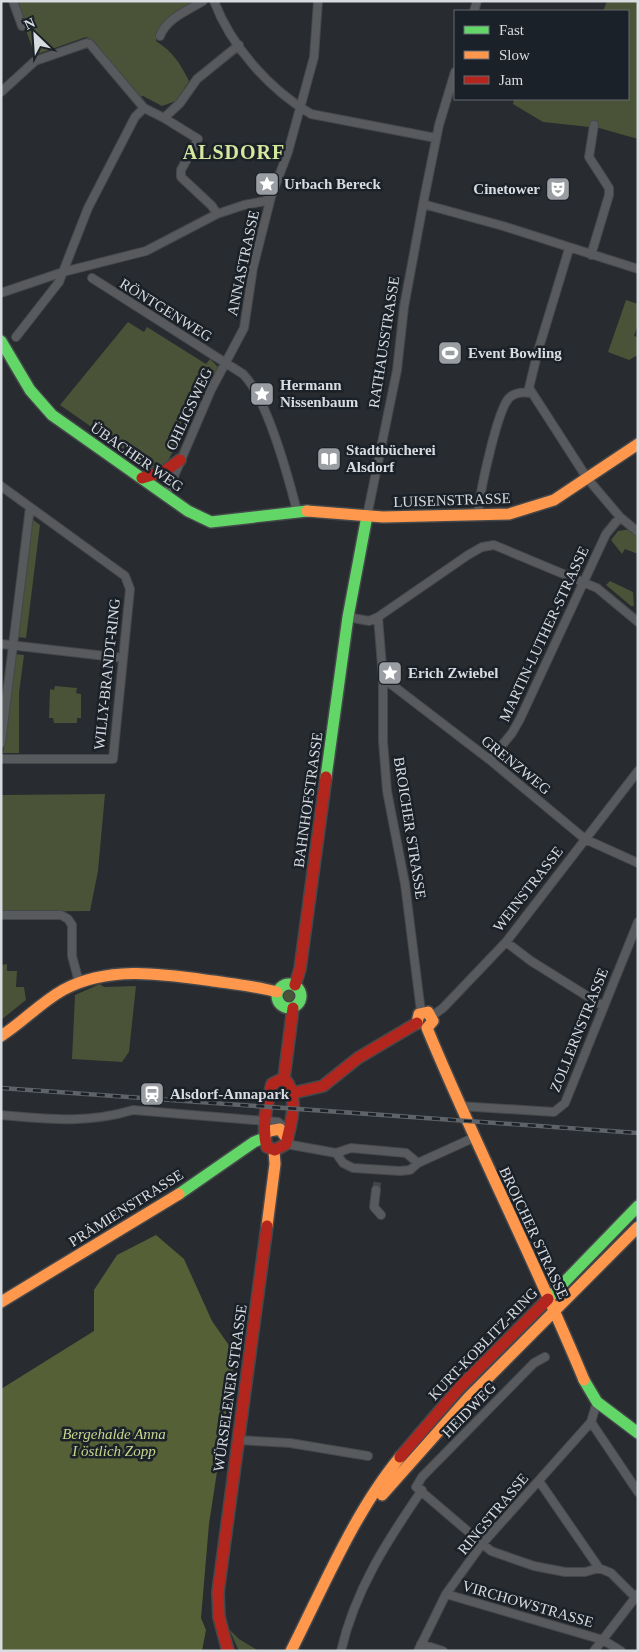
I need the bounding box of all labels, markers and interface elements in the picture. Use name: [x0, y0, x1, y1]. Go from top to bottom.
north arrow: [10, 10, 60, 60]
legend: [454, 10, 629, 100]
text: N: [22, 15, 37, 33]
text: Fast: [499, 22, 525, 38]
text: Slow: [499, 47, 530, 63]
text: Jam: [499, 72, 523, 88]
district label: ALSDORF: [183, 141, 285, 163]
place icon: Urbach Bereck: [254, 171, 280, 197]
place label: Urbach Bereck: [284, 176, 381, 192]
theatre icon: Cinetower: [545, 176, 571, 202]
place label: Cinetower: [473, 181, 540, 197]
street label: ANNASTRASSE: [224, 209, 262, 317]
street label: RÖNTGENWEG: [117, 275, 215, 345]
street label: RATHAUSSTRASSE: [366, 275, 402, 409]
sports icon: Event Bowling: [437, 340, 463, 366]
place label: Event Bowling: [468, 345, 562, 361]
street label: OHLIGSWEG: [163, 365, 215, 453]
place label: Hermann Nissenbaum: [280, 377, 359, 410]
place icon: Hermann Nissenbaum: [249, 381, 275, 407]
street label: ÜBACHER WEG: [88, 419, 186, 495]
place label: Stadtbücherei Alsdorf: [346, 442, 436, 475]
library icon: Stadtbücherei Alsdorf: [316, 446, 342, 472]
street label: LUISENSTRASSE: [393, 490, 511, 510]
street label: MARTIN-LUTHER-STRASSE: [496, 544, 592, 724]
street label: WILLY-BRANDT-RING: [91, 597, 123, 750]
place icon: Erich Zwiebel: [377, 660, 403, 686]
place label: Erich Zwiebel: [408, 665, 498, 681]
street label: BAHNHOFSTRASSE: [291, 731, 325, 869]
street label: GRENZWEG: [478, 732, 554, 798]
street label: BROICHER STRASSE: [391, 756, 429, 900]
street label: WEINSTRASSE: [490, 843, 566, 935]
street label: ZOLLERNSTRASSE: [547, 966, 611, 1094]
station icon: Alsdorf-Annapark: [139, 1081, 165, 1107]
place label: Alsdorf-Annapark: [170, 1086, 290, 1102]
street label: BROICHER STRASSE: [496, 1164, 572, 1302]
street label: PRÄMIENSTRASSE: [66, 1166, 186, 1250]
street label: KURT-KOBLITZ-RING: [425, 1285, 541, 1403]
street label: WÜRSELENER STRASSE: [210, 1303, 250, 1473]
street label: HEIDWEG: [439, 1379, 499, 1441]
park label: Bergehalde Anna I östlich Zopp: [62, 1426, 166, 1459]
street label: RINGSTRASSE: [454, 1470, 532, 1558]
street label: VIRCHOWSTRASSE: [460, 1578, 596, 1630]

